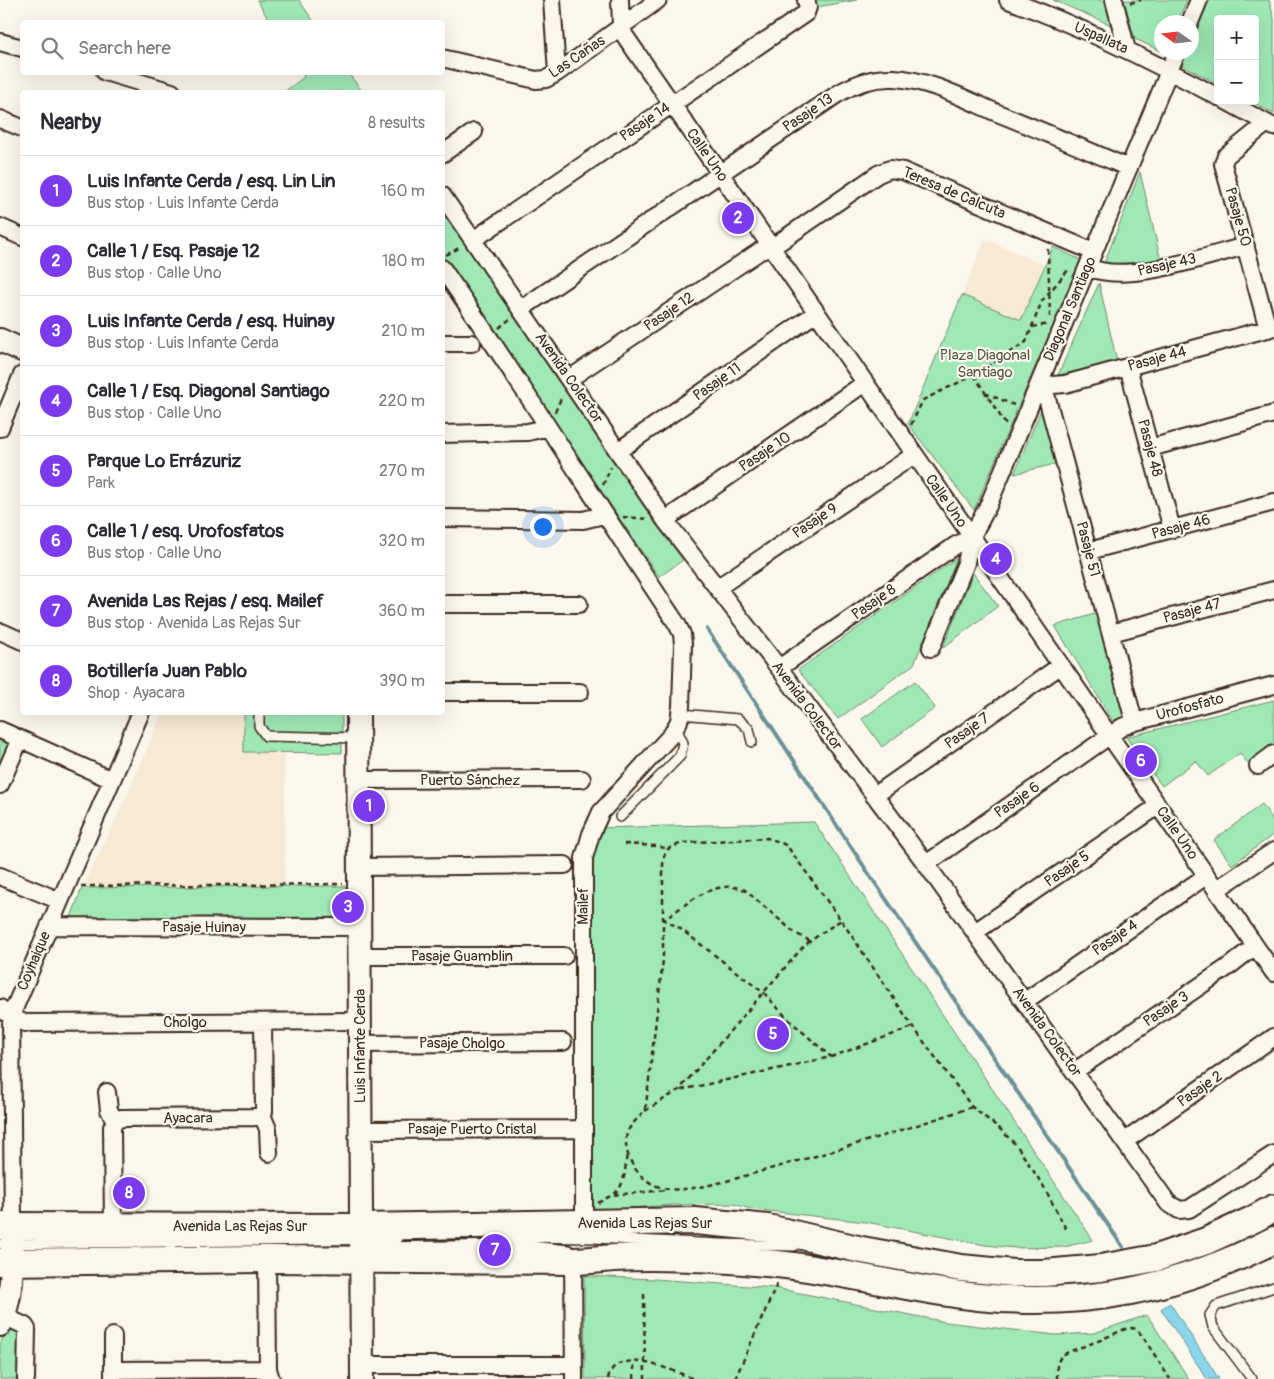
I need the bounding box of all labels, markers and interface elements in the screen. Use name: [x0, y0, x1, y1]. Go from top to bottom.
north arrow: [1154, 15, 1199, 60]
map controls: [1214, 15, 1259, 105]
button: +: [1214, 15, 1259, 60]
street label: Uspallata: [1071, 18, 1131, 58]
search box: [20, 20, 445, 75]
street label: Las Cañas: [545, 31, 609, 83]
icon: search: [38, 34, 66, 62]
text: Search here: [78, 36, 171, 60]
button: −: [1214, 60, 1259, 105]
street label: Pasaje 13: [779, 89, 837, 137]
street label: Pasaje 14: [616, 98, 674, 146]
text: Nearby: [40, 109, 101, 136]
text: 8 results: [368, 113, 425, 133]
street label: Calle Uno: [682, 125, 732, 185]
street label: Teresa de Calcuta: [900, 163, 1009, 223]
text: Luis Infante Cerda / esq. Lin Lin: [87, 169, 336, 193]
text: 1: [53, 181, 59, 201]
text: 160 m: [381, 181, 425, 201]
street label: Pasaje 50: [1220, 185, 1256, 249]
text: Bus stop · Luis Infante Cerda: [87, 193, 279, 213]
pin: 2: [722, 199, 754, 237]
text: Calle 1 / Esq. Pasaje 12: [87, 239, 260, 263]
street label: Pasaje 43: [1136, 249, 1198, 281]
text: 2: [52, 251, 60, 271]
text: 180 m: [382, 251, 425, 271]
street label: Diagonal Santiago: [1039, 254, 1101, 364]
text: Bus stop · Calle Uno: [87, 263, 222, 283]
street label: Pasaje 12: [640, 288, 698, 336]
text: Luis Infante Cerda / esq. Huinay: [87, 309, 335, 333]
text: 3: [52, 321, 60, 341]
text: 210 m: [381, 321, 425, 341]
street label: Avenida Colector: [531, 329, 608, 428]
text: Bus stop · Luis Infante Cerda: [87, 333, 279, 353]
street label: Pasaje 44: [1126, 342, 1189, 376]
park label: Plaza Diagonal Santiago: [940, 346, 1030, 382]
street label: Pasaje 11: [689, 359, 745, 405]
text: Calle 1 / Esq. Diagonal Santiago: [87, 379, 330, 403]
text: 4: [51, 391, 61, 411]
text: 220 m: [379, 391, 425, 411]
text: Bus stop · Calle Uno: [87, 403, 222, 423]
street label: Pasaje 48: [1133, 417, 1167, 479]
street label: Pasaje 10: [735, 428, 795, 476]
text: Parque Lo Errázuriz: [87, 449, 241, 473]
text: 5: [52, 461, 60, 481]
text: 270 m: [379, 461, 425, 481]
street label: Calle Uno: [921, 471, 971, 531]
text: Park: [87, 473, 115, 493]
street label: Pasaje 9: [789, 499, 841, 543]
street label: Pasaje 46: [1150, 510, 1212, 544]
your location: [530, 514, 556, 540]
text: Calle 1 / esq. Urofosfatos: [87, 519, 284, 543]
street label: Pasaje 51: [1072, 519, 1104, 579]
text: 6: [51, 531, 61, 551]
text: 320 m: [379, 531, 425, 551]
pin: 4: [980, 540, 1012, 578]
text: Bus stop · Calle Uno: [87, 543, 222, 563]
street label: Pasaje 8: [848, 580, 900, 624]
text: Avenida Las Rejas / esq. Mailef: [87, 589, 324, 613]
street label: Pasaje 47: [1161, 594, 1223, 628]
text: 7: [52, 601, 60, 621]
text: 360 m: [378, 601, 425, 621]
text: Bus stop · Avenida Las Rejas Sur: [87, 613, 301, 633]
street label: Avenida Colector: [767, 658, 847, 755]
text: Botillería Juan Pablo: [87, 659, 247, 683]
text: 8: [52, 671, 60, 691]
text: 390 m: [379, 671, 425, 691]
text: Shop · Ayacara: [87, 683, 185, 703]
street label: Urofosfato: [1154, 689, 1226, 725]
street label: Pasaje 7: [941, 709, 993, 753]
pin: 6: [1125, 742, 1157, 780]
street label: Puerto Sánchez: [420, 771, 520, 790]
street label: Pasaje 6: [991, 778, 1043, 822]
pin: 1: [353, 787, 385, 825]
street label: Calle Uno: [1152, 803, 1202, 863]
street label: Pasaje 5: [1041, 847, 1093, 891]
street label: Mailef: [574, 887, 593, 925]
pin: 3: [332, 888, 364, 926]
street label: Pasaje 4: [1089, 915, 1142, 960]
street label: Pasaje Huinay: [162, 918, 247, 937]
street label: Coyhaique: [13, 928, 55, 993]
street label: Pasaje Guamblin: [411, 947, 513, 966]
street label: Avenida Colector: [1008, 983, 1086, 1081]
street label: Pasaje 3: [1140, 987, 1192, 1031]
street label: Luis Infante Cerda: [351, 989, 370, 1103]
street label: Cholgo: [163, 1013, 207, 1032]
pin: 5: [757, 1015, 789, 1053]
street label: Pasaje Cholgo: [419, 1034, 505, 1053]
street label: Pasaje 2: [1174, 1067, 1226, 1111]
street label: Ayacara: [163, 1109, 213, 1128]
street label: Pasaje Puerto Cristal: [408, 1120, 536, 1139]
pin: 8: [113, 1174, 145, 1212]
street label: Avenida Las Rejas Sur: [578, 1214, 713, 1233]
street label: Avenida Las Rejas Sur: [173, 1217, 308, 1236]
pin: 7: [479, 1231, 511, 1269]

